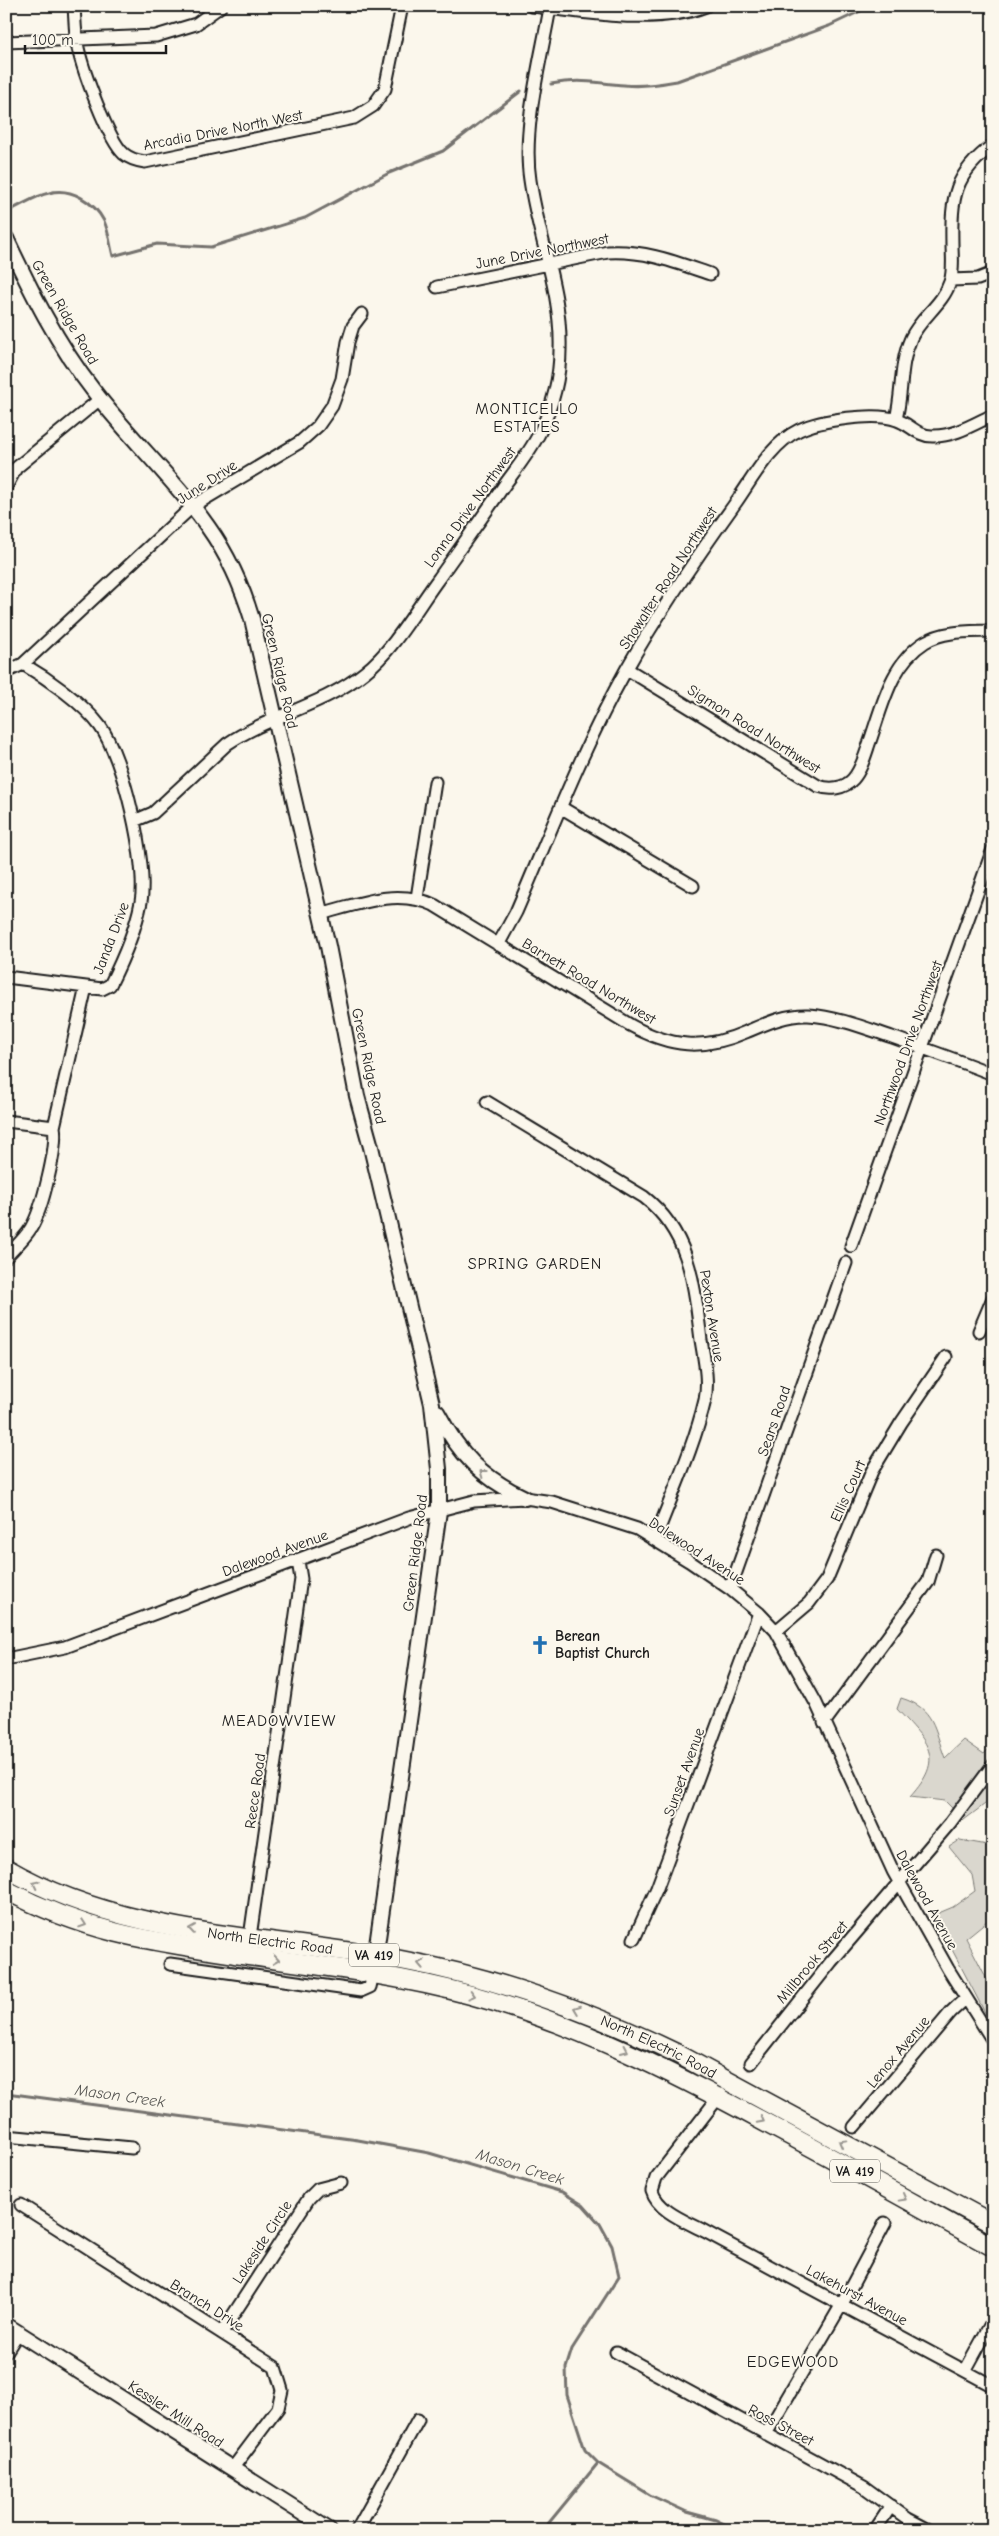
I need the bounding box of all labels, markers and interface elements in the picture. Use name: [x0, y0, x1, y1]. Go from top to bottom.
scale bar: [25, 22, 166, 54]
text: 100 m: [32, 31, 74, 49]
street label: Arcadia Drive North West: [142, 106, 305, 154]
street label: June Drive Northwest: [474, 229, 611, 273]
street label: Green Ridge Road: [28, 256, 102, 368]
district label: MONTICELLO ESTATES: [475, 400, 579, 436]
street label: Lonna Drive Northwest: [420, 443, 520, 571]
street label: June Drive: [174, 456, 241, 508]
street label: Showalter Road Northwest: [615, 503, 721, 653]
street label: Green Ridge Road: [258, 612, 302, 730]
street label: Sigmon Road Northwest: [684, 681, 824, 778]
street label: Janda Drive: [89, 899, 133, 977]
street label: Barnett Road Northwest: [519, 934, 660, 1028]
street label: Northwood Drive Northwest: [870, 958, 946, 1128]
street label: Green Ridge Road: [348, 1006, 390, 1126]
district label: SPRING GARDEN: [468, 1255, 602, 1273]
street label: Pexton Avenue: [696, 1269, 728, 1364]
street label: Sears Road: [754, 1383, 794, 1459]
street label: Ellis Court: [826, 1457, 870, 1525]
one-way arrow: [480, 1471, 489, 1479]
street label: Green Ridge Road: [399, 1493, 431, 1613]
street label: Dalewood Avenue: [645, 1513, 749, 1589]
street label: Dalewood Avenue: [220, 1525, 331, 1580]
place label: Berean Baptist Church: [555, 1627, 650, 1662]
church icon: Berean Baptist Church: [529, 1634, 551, 1656]
district label: MEADOWVIEW: [222, 1712, 336, 1730]
street label: Sunset Avenue: [660, 1725, 709, 1819]
street label: Reece Road: [241, 1752, 269, 1830]
street label: Dalewood Avenue: [892, 1847, 962, 1953]
one-way arrow: [32, 1880, 41, 1890]
street label: Millbrook Street: [772, 1917, 852, 2007]
one-way arrow: [78, 1918, 86, 1928]
street label: North Electric Road: [206, 1923, 334, 1958]
one-way arrow: [187, 1924, 195, 1935]
road number: VA 419: [349, 1944, 399, 1966]
one-way arrow: [272, 1954, 281, 1964]
one-way arrow: [417, 1959, 426, 1969]
one-way arrow: [467, 1990, 475, 2000]
one-way arrow: [574, 2005, 582, 2015]
street label: North Electric Road: [598, 2011, 720, 2082]
street label: Lenox Avenue: [863, 2012, 934, 2092]
one-way arrow: [620, 2043, 629, 2054]
water label: Mason Creek: [73, 2081, 166, 2111]
one-way arrow: [756, 2114, 765, 2124]
one-way arrow: [839, 2139, 848, 2149]
water label: Mason Creek: [473, 2145, 566, 2189]
road number: VA 419: [830, 2160, 880, 2182]
one-way arrow: [898, 2191, 907, 2201]
street label: Lakeside Circle: [228, 2197, 296, 2287]
street label: Lakehurst Avenue: [803, 2261, 911, 2330]
street label: Branch Drive: [167, 2275, 248, 2335]
district label: EDGEWOOD: [747, 2353, 839, 2371]
street label: Kessler Mill Road: [125, 2376, 227, 2452]
street label: Ross Street: [745, 2400, 817, 2450]

